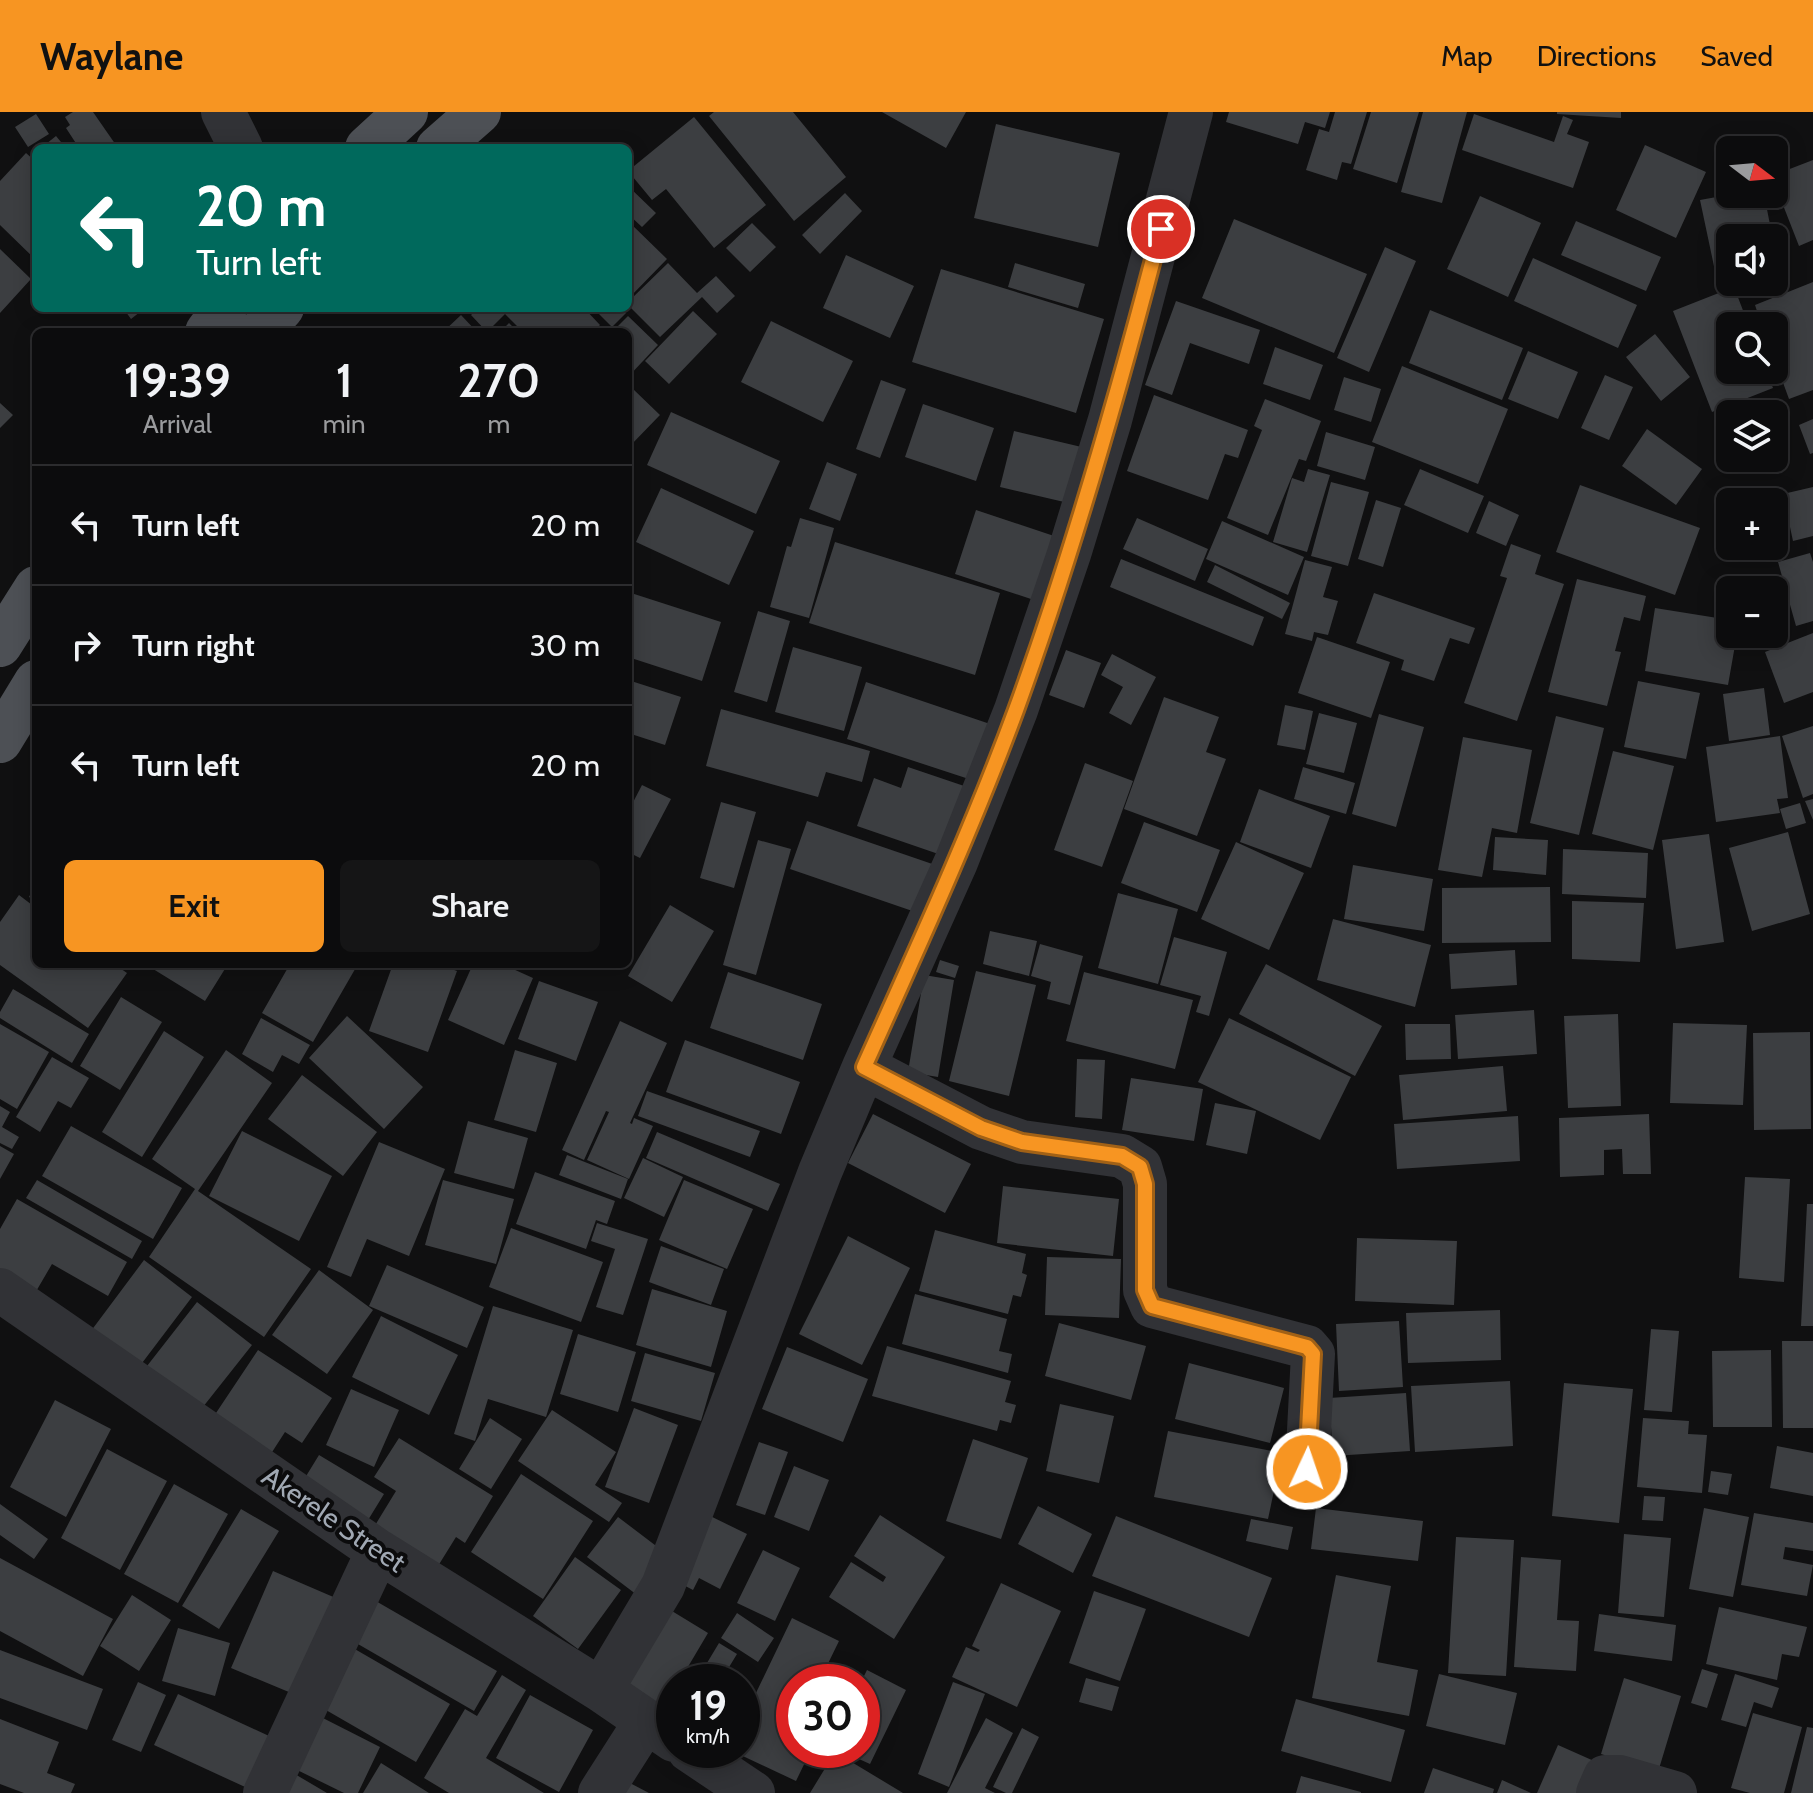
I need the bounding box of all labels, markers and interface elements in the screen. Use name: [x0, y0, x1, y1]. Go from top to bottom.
text: Waylane: [40, 33, 183, 80]
text: Map: [1441, 39, 1493, 73]
text: Directions: [1537, 39, 1656, 73]
text: Saved: [1700, 39, 1773, 73]
north arrow: [1716, 136, 1788, 208]
map controls: [1716, 136, 1788, 648]
text: 20 m: [196, 172, 326, 240]
icon: left: [64, 176, 168, 280]
pin: [1127, 195, 1195, 263]
icon: arrive: [1139, 207, 1183, 251]
button: sound: [1716, 224, 1788, 296]
text: Turn left: [196, 240, 321, 284]
button: search: [1716, 312, 1788, 384]
text: 19:39: [124, 351, 231, 409]
text: 1: [336, 351, 353, 409]
text: 270: [457, 351, 540, 409]
button: layers: [1716, 400, 1788, 472]
text: Arrival: [143, 408, 212, 440]
text: min: [323, 408, 366, 440]
text: m: [487, 408, 510, 440]
button: +: [1716, 488, 1788, 560]
icon: left: [64, 503, 108, 547]
text: Turn left: [132, 507, 240, 544]
text: 20 m: [530, 507, 600, 544]
button: −: [1716, 576, 1788, 648]
icon: right: [64, 623, 108, 667]
text: Turn right: [132, 627, 255, 664]
text: 30 m: [530, 627, 600, 664]
icon: left: [64, 743, 108, 787]
text: Turn left: [132, 747, 240, 784]
text: 20 m: [530, 747, 600, 784]
button: Exit: [64, 860, 324, 952]
button: Share: [340, 860, 600, 952]
position arrow: [1265, 1427, 1349, 1511]
street label: Akerele Street: [256, 1459, 412, 1579]
speed limit sign: 30: [776, 1664, 880, 1768]
text: 19: [689, 1681, 727, 1730]
text: km/h: [686, 1724, 730, 1748]

